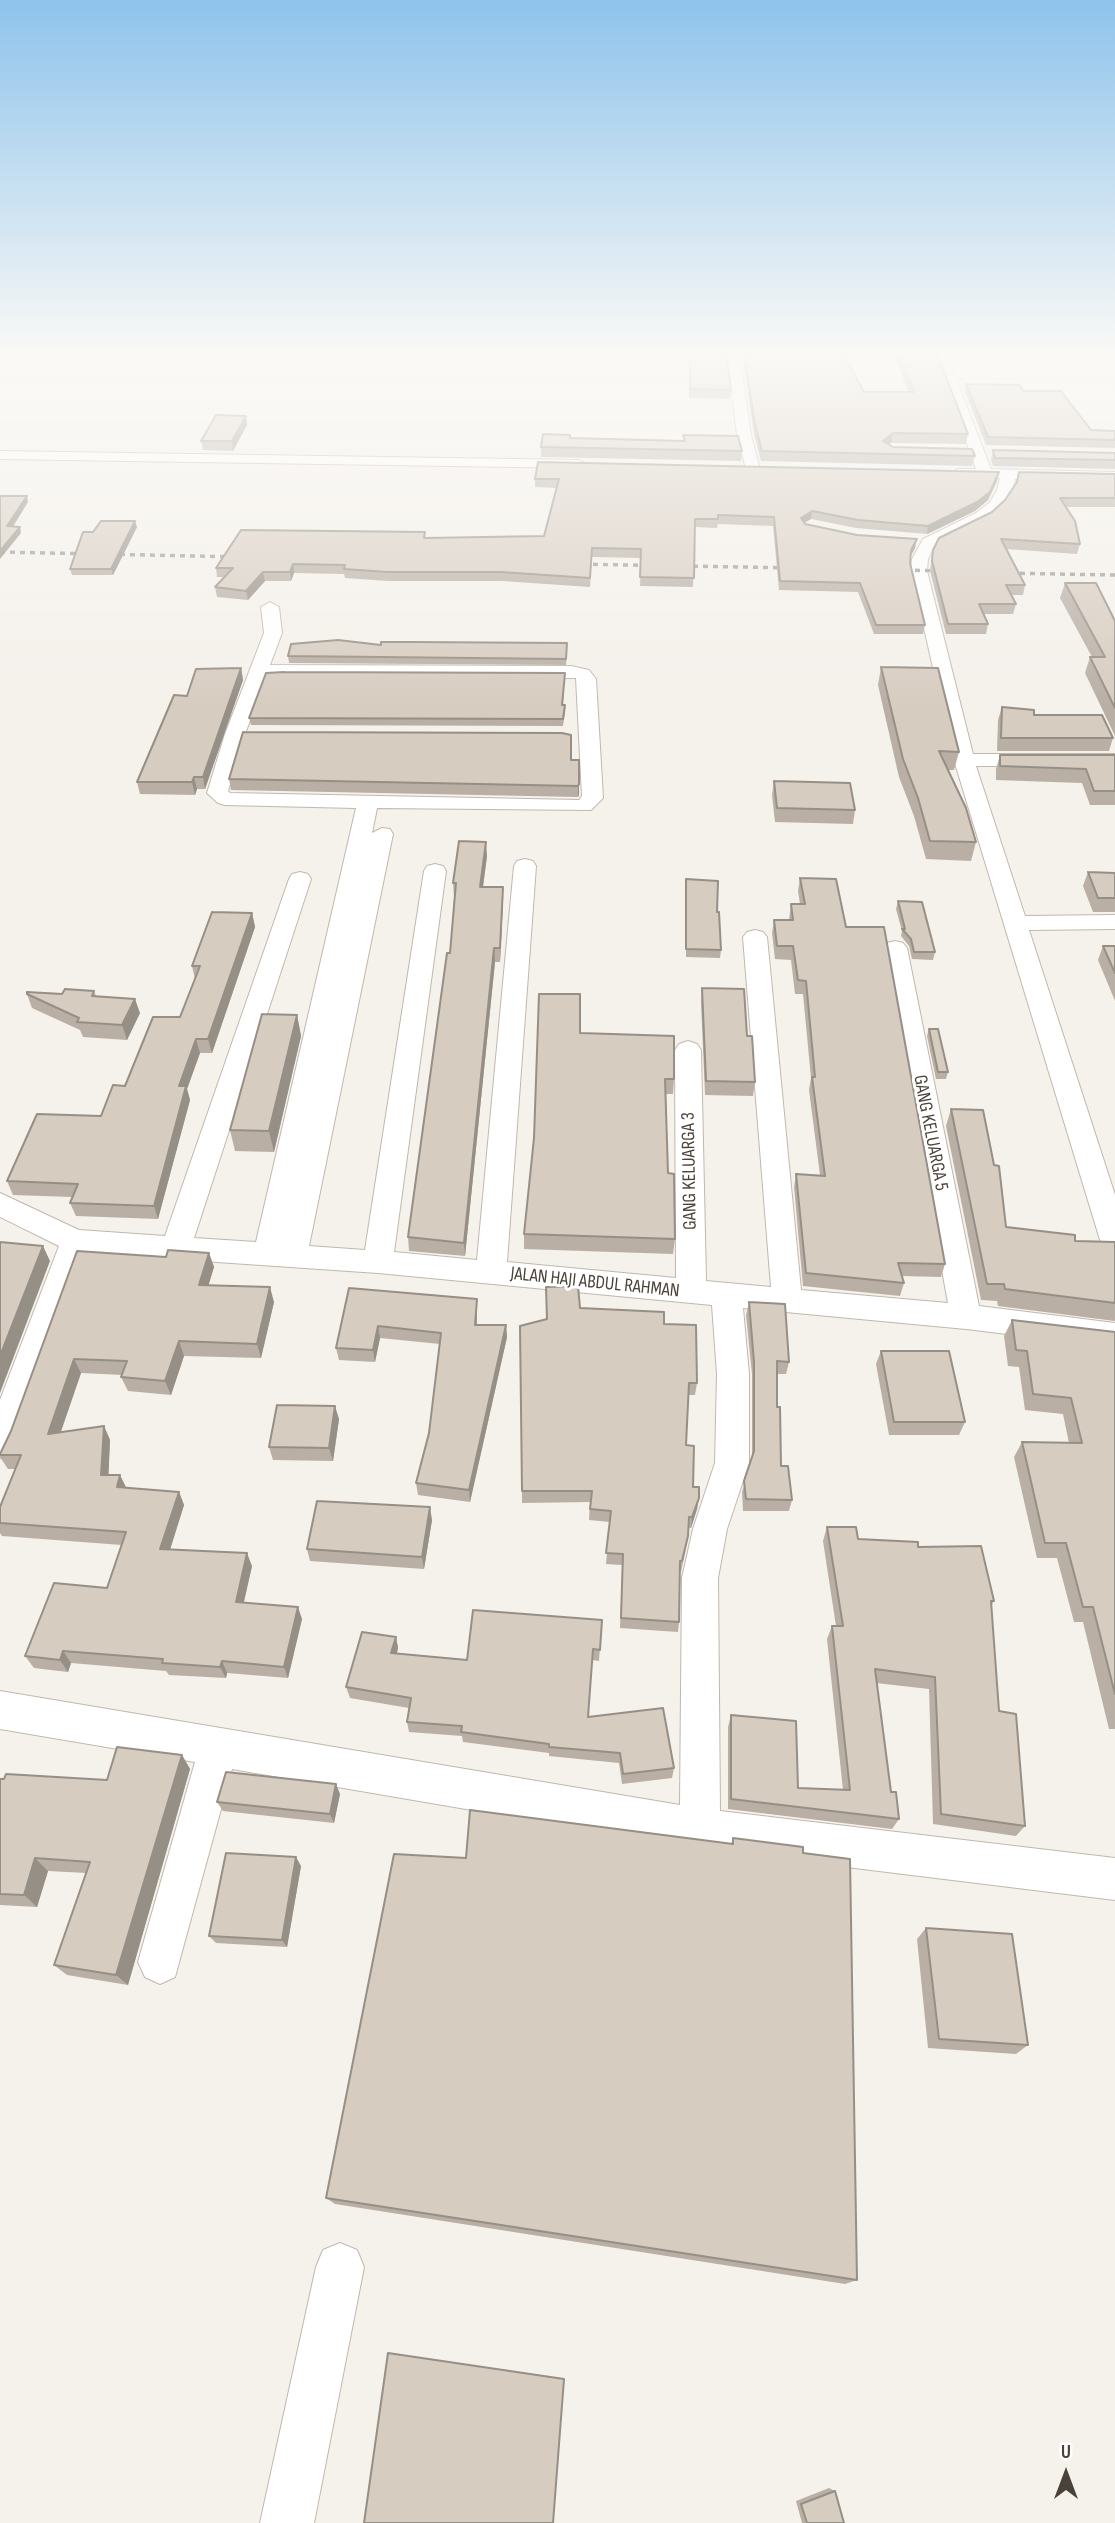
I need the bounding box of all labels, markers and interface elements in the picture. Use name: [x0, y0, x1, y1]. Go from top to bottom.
street label: GANG KELUARGA 5: [908, 1073, 952, 1193]
street label: GANG KELUARGA 3: [678, 1112, 702, 1230]
street label: JALAN HAJI ABDUL RAHMAN: [509, 1263, 681, 1303]
north arrow: [1031, 2439, 1101, 2509]
text: U: [1061, 2441, 1071, 2464]

